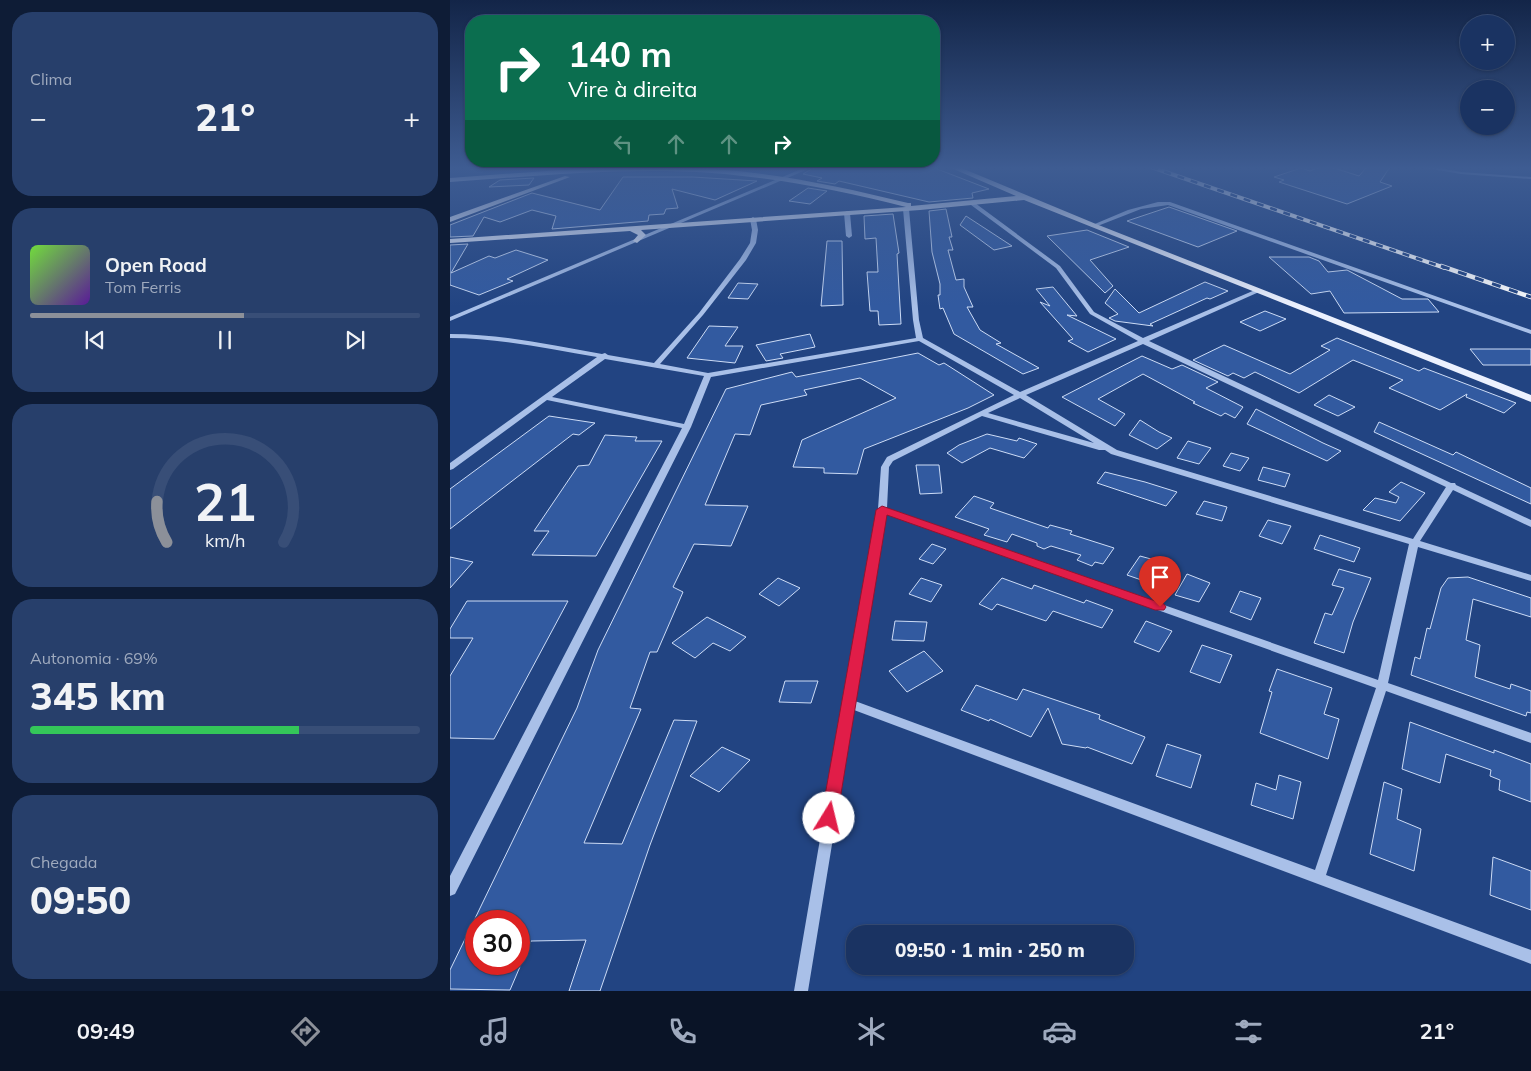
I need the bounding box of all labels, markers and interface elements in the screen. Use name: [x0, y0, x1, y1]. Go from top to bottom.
map controls: [1460, 15, 1515, 135]
button: +: [1460, 15, 1515, 70]
text: 140 m: [568, 32, 672, 76]
icon: right: [485, 35, 550, 100]
text: Clima: [30, 69, 72, 89]
text: Vire à direita: [568, 75, 697, 103]
button: −: [1460, 80, 1515, 135]
text: 21°: [195, 93, 255, 141]
text: −: [30, 100, 47, 135]
text: +: [403, 100, 420, 135]
icon: left: [609, 130, 637, 158]
icon: ahead: [662, 130, 690, 158]
icon: ahead: [715, 130, 743, 158]
icon: right: [768, 130, 796, 158]
text: Open Road: [105, 253, 207, 277]
text: Tom Ferris: [105, 277, 182, 297]
icon: previous: [81, 326, 109, 354]
icon: pause: [211, 326, 239, 354]
icon: next: [341, 326, 369, 354]
text: 21: [194, 469, 256, 534]
text: km/h: [205, 529, 245, 551]
pin: [1139, 556, 1181, 607]
icon: arrive: [1146, 563, 1174, 591]
text: Autonomia · 69%: [30, 648, 158, 668]
text: 345 km: [30, 672, 166, 720]
position arrow: [802, 791, 854, 843]
text: Chegada: [30, 852, 97, 872]
text: 09:50: [30, 876, 131, 924]
speed limit sign: 30: [465, 910, 530, 975]
text: 09:50 · 1 min · 250 m: [895, 938, 1085, 962]
icon: directions: [288, 1014, 323, 1049]
icon: music: [477, 1014, 512, 1049]
icon: phone: [665, 1014, 700, 1049]
icon: climate: [854, 1014, 889, 1049]
icon: car: [1042, 1014, 1077, 1049]
icon: filters: [1231, 1014, 1266, 1049]
text: 09:49: [77, 1017, 135, 1045]
text: 21°: [1419, 1017, 1454, 1045]

